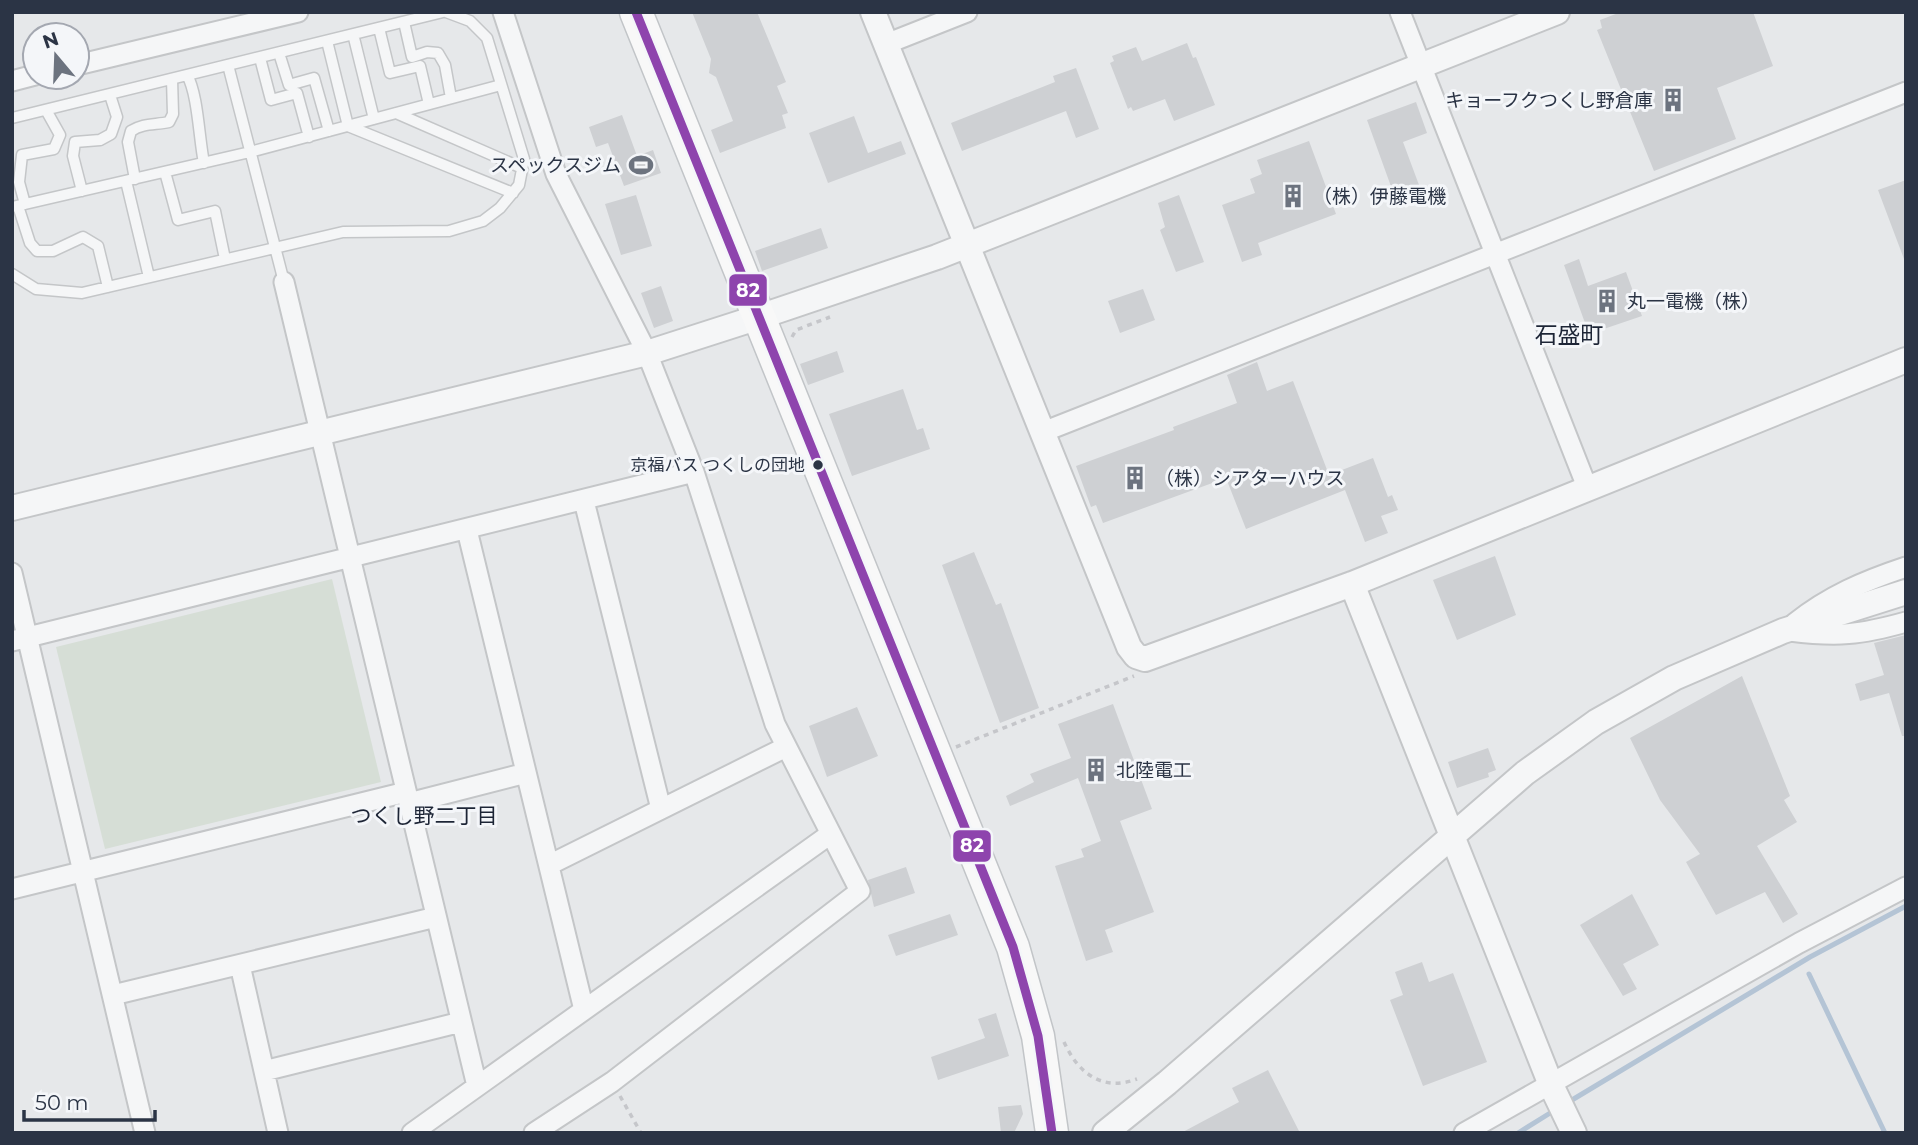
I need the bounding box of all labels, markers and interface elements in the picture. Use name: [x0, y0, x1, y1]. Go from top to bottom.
north arrow: [21, 21, 91, 91]
text: N: [40, 27, 62, 54]
building icon: キョーフクつくし野倉庫: [1659, 86, 1687, 114]
place label: キョーフクつくし野倉庫: [1445, 89, 1653, 112]
sports icon: スペックスジム: [627, 151, 655, 179]
place label: スペックスジム: [490, 154, 621, 177]
building icon: （株）伊藤電機: [1279, 182, 1307, 210]
place label: （株）伊藤電機: [1313, 185, 1446, 208]
line badge: 82: [728, 273, 768, 307]
text: 82: [736, 279, 760, 302]
building icon: 丸一電機（株）: [1593, 287, 1621, 315]
place label: 丸一電機（株）: [1627, 290, 1760, 313]
district label: 石盛町: [1535, 321, 1604, 349]
place label: 京福バス つくしの団地: [631, 455, 805, 475]
marker: 京福バス つくしの団地: [811, 458, 825, 472]
building icon: （株）シアターハウス: [1121, 464, 1149, 492]
place label: （株）シアターハウス: [1155, 467, 1345, 490]
building icon: 北陸電工: [1082, 756, 1110, 784]
place label: 北陸電工: [1116, 759, 1192, 782]
district label: つくし野二丁目: [351, 803, 498, 828]
line badge: 82: [952, 829, 992, 863]
text: 82: [960, 834, 984, 857]
scale bar: [24, 1078, 156, 1122]
text: 50 m: [35, 1090, 89, 1115]

